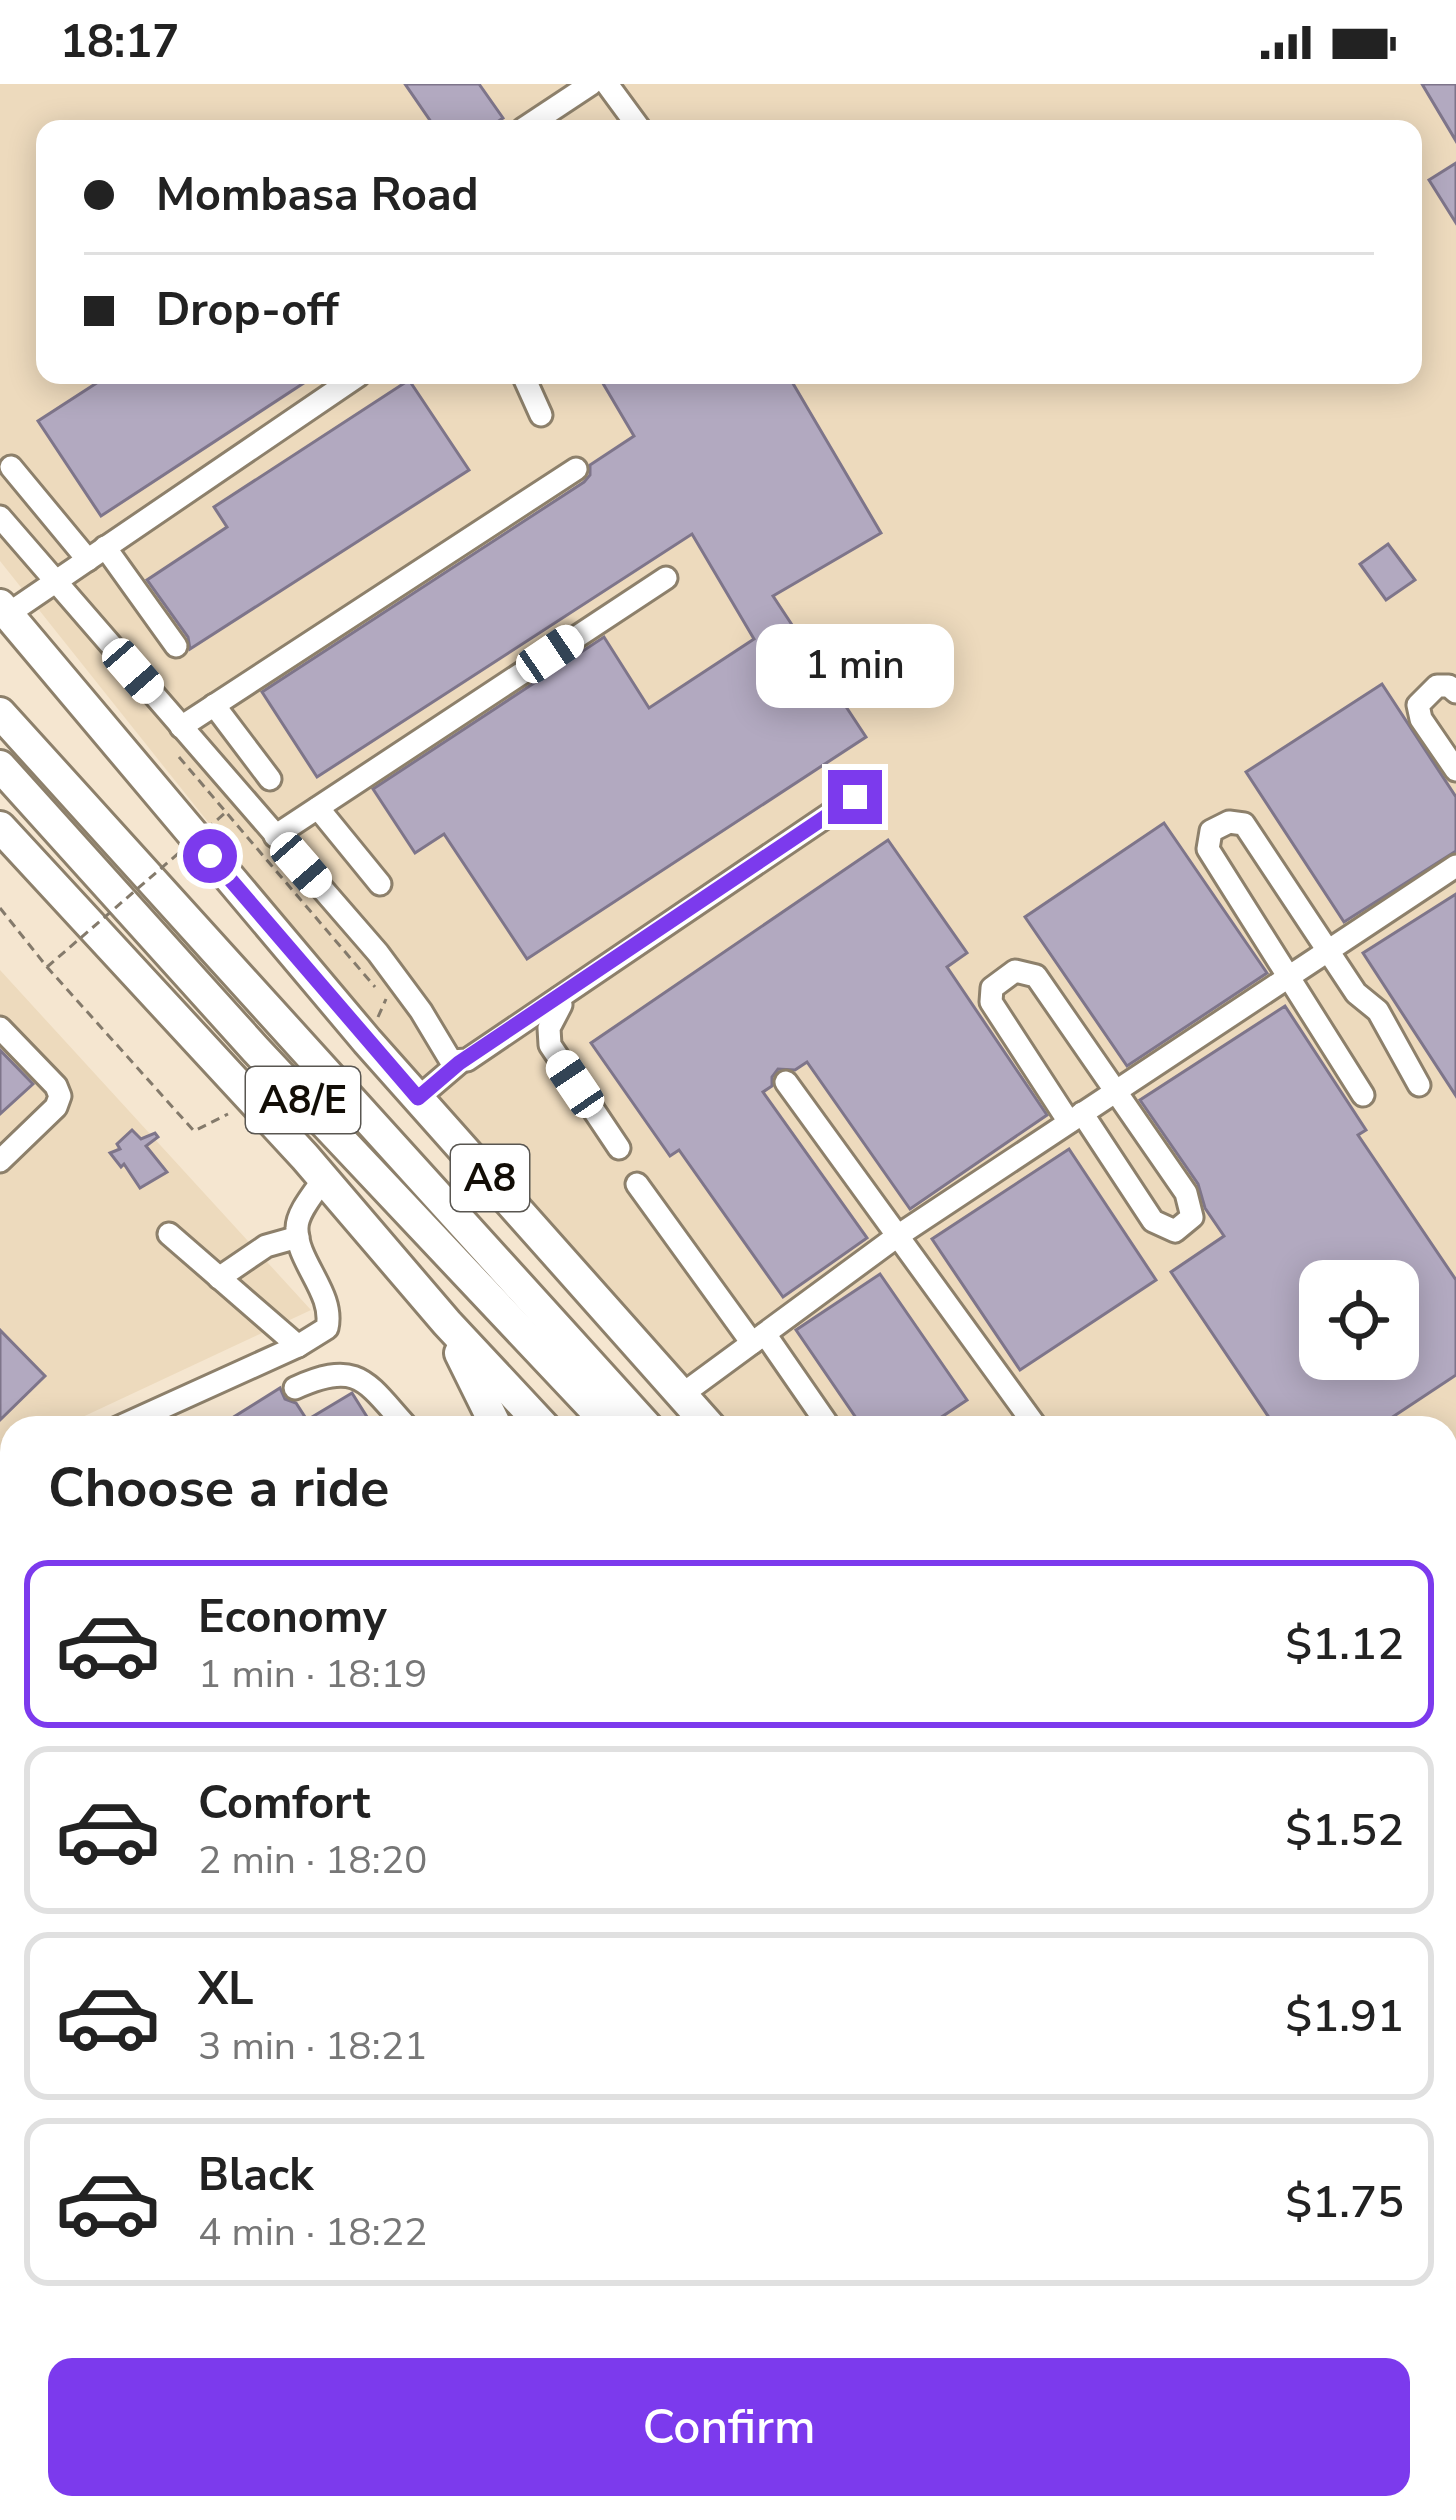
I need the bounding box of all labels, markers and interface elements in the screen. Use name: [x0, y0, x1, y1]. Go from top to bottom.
text: 18:17: [60, 12, 179, 73]
text: Mombasa Road: [156, 165, 479, 226]
text: Drop-off: [156, 280, 339, 341]
car: [510, 619, 590, 689]
callout: 1 min: [756, 623, 954, 707]
car: [96, 632, 170, 710]
text: 1 min: [805, 639, 905, 692]
route end: [828, 770, 882, 824]
car: [264, 826, 338, 904]
route start: [183, 829, 237, 883]
car: [540, 1044, 610, 1124]
road number: A8/E: [246, 1067, 360, 1133]
road number: A8: [451, 1145, 529, 1211]
map controls: [1299, 1260, 1419, 1380]
button: locate: [1299, 1260, 1419, 1380]
text: Choose a ride: [48, 1451, 389, 1525]
text: Economy: [198, 1587, 387, 1648]
icon: car: [54, 1590, 162, 1698]
text: $1.12: [1285, 1614, 1404, 1675]
text: 1 min · 18:19: [198, 1648, 427, 1701]
text: Comfort: [198, 1773, 370, 1834]
icon: car: [54, 1776, 162, 1884]
text: $1.52: [1285, 1800, 1404, 1861]
text: 2 min · 18:20: [198, 1834, 427, 1887]
text: XL: [198, 1959, 254, 2020]
icon: car: [54, 1962, 162, 2070]
text: $1.91: [1285, 1986, 1404, 2047]
text: 3 min · 18:21: [198, 2020, 427, 2073]
text: Black: [198, 2145, 313, 2206]
icon: car: [54, 2148, 162, 2256]
text: $1.75: [1285, 2172, 1404, 2233]
text: 4 min · 18:22: [198, 2206, 427, 2259]
button: Confirm: [48, 2358, 1410, 2496]

